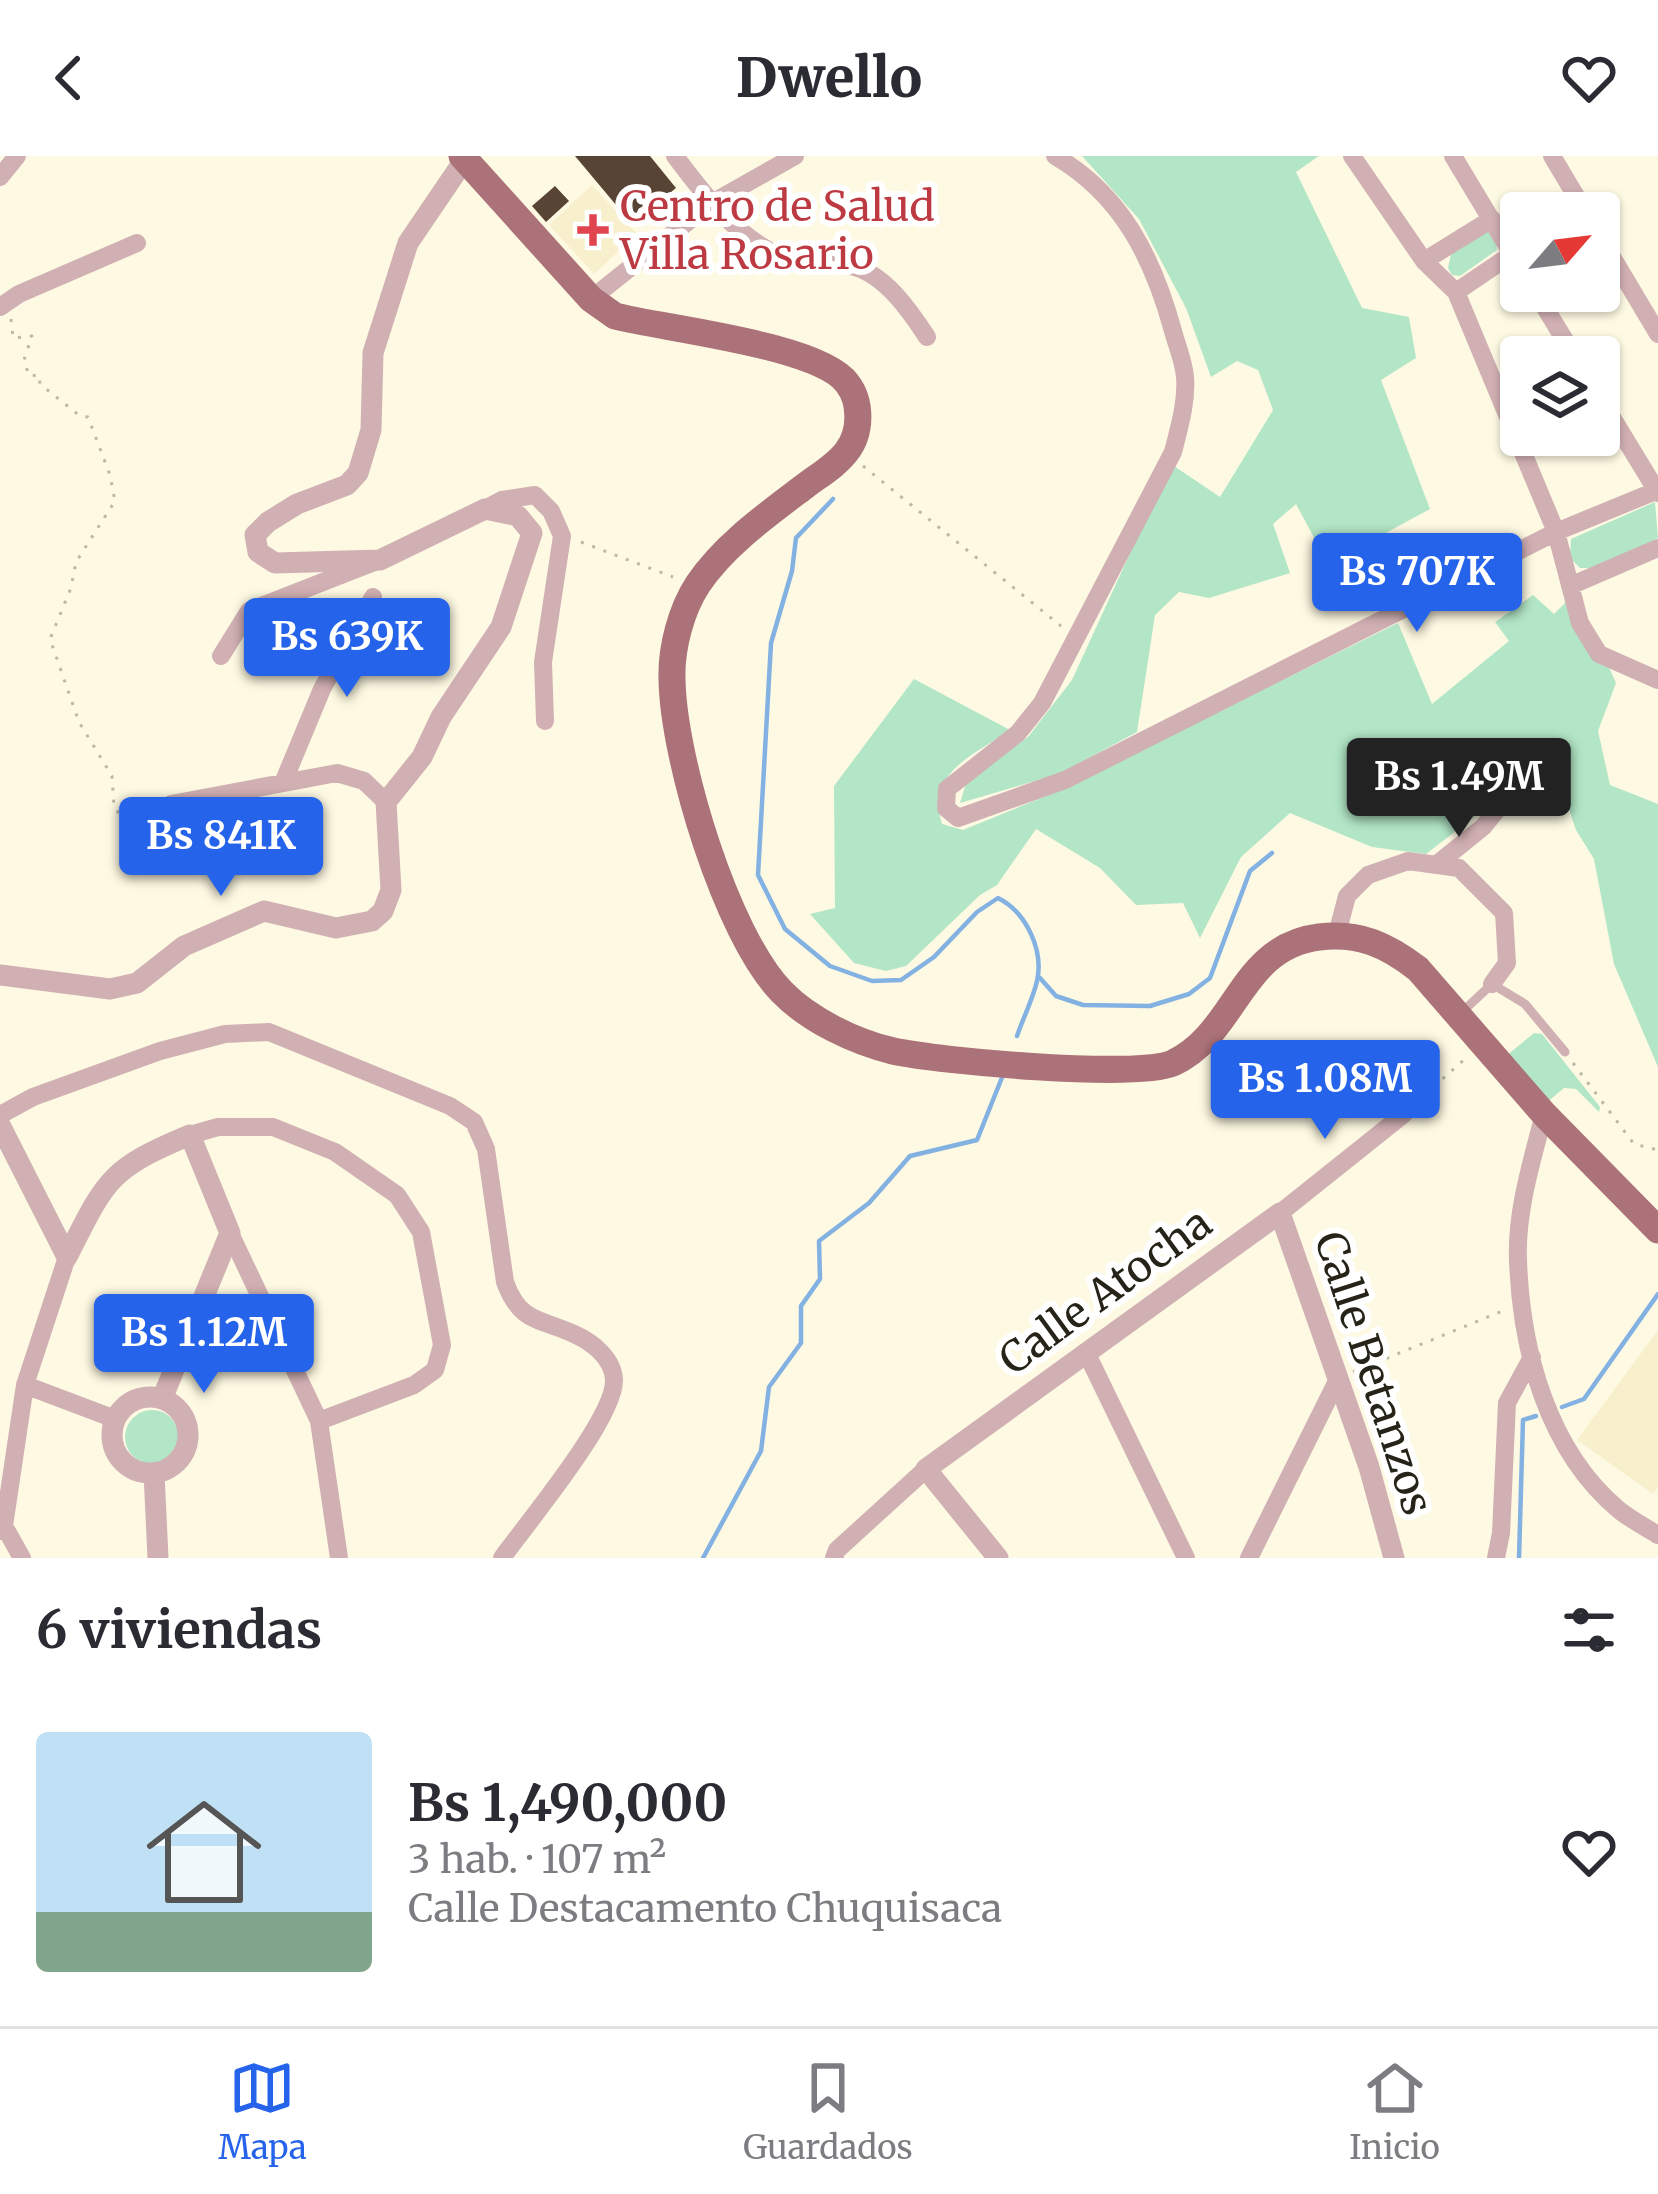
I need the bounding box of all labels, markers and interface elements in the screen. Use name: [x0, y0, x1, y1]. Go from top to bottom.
text: Dwello: [736, 44, 922, 112]
icon: back: [36, 45, 102, 111]
icon: heart: [1556, 45, 1622, 111]
place label: Centro de Salud Villa Rosario: [619, 180, 935, 280]
north arrow: [1500, 192, 1620, 312]
map controls: [1500, 192, 1620, 456]
marker: Centro de Salud Villa Rosario: [577, 214, 609, 246]
button: layers: [1500, 336, 1620, 456]
pin: Bs 707K: [1306, 533, 1528, 635]
text: Bs 707K: [1339, 547, 1495, 596]
pin: Bs 639K: [236, 598, 458, 700]
text: Bs 639K: [271, 612, 423, 661]
pin: Bs 1.49M: [1335, 738, 1583, 840]
text: Bs 1.49M: [1374, 752, 1544, 801]
pin: Bs 841K: [110, 797, 332, 899]
text: Bs 841K: [146, 811, 296, 860]
pin: Bs 1.08M: [1201, 1040, 1449, 1142]
text: Bs 1.08M: [1238, 1054, 1412, 1103]
street label: Calle Atocha: [989, 1197, 1221, 1385]
street label: Calle Betanzos: [1304, 1225, 1444, 1521]
pin: Bs 1.12M: [80, 1294, 328, 1396]
text: Bs 1.12M: [121, 1308, 287, 1357]
icon: filters: [1556, 1597, 1622, 1663]
text: 6 viviendas: [36, 1598, 322, 1662]
text: Bs 1,490,000: [408, 1771, 727, 1835]
icon: home: [132, 1780, 276, 1924]
icon: heart: [1556, 1819, 1622, 1885]
text: 3 hab. · 107 m²: [408, 1835, 666, 1884]
text: Calle Destacamento Chuquisaca: [408, 1884, 1002, 1933]
tab: Mapa: [218, 2055, 307, 2168]
tab: Guardados: [743, 2055, 913, 2168]
tab: Inicio: [1349, 2055, 1440, 2168]

